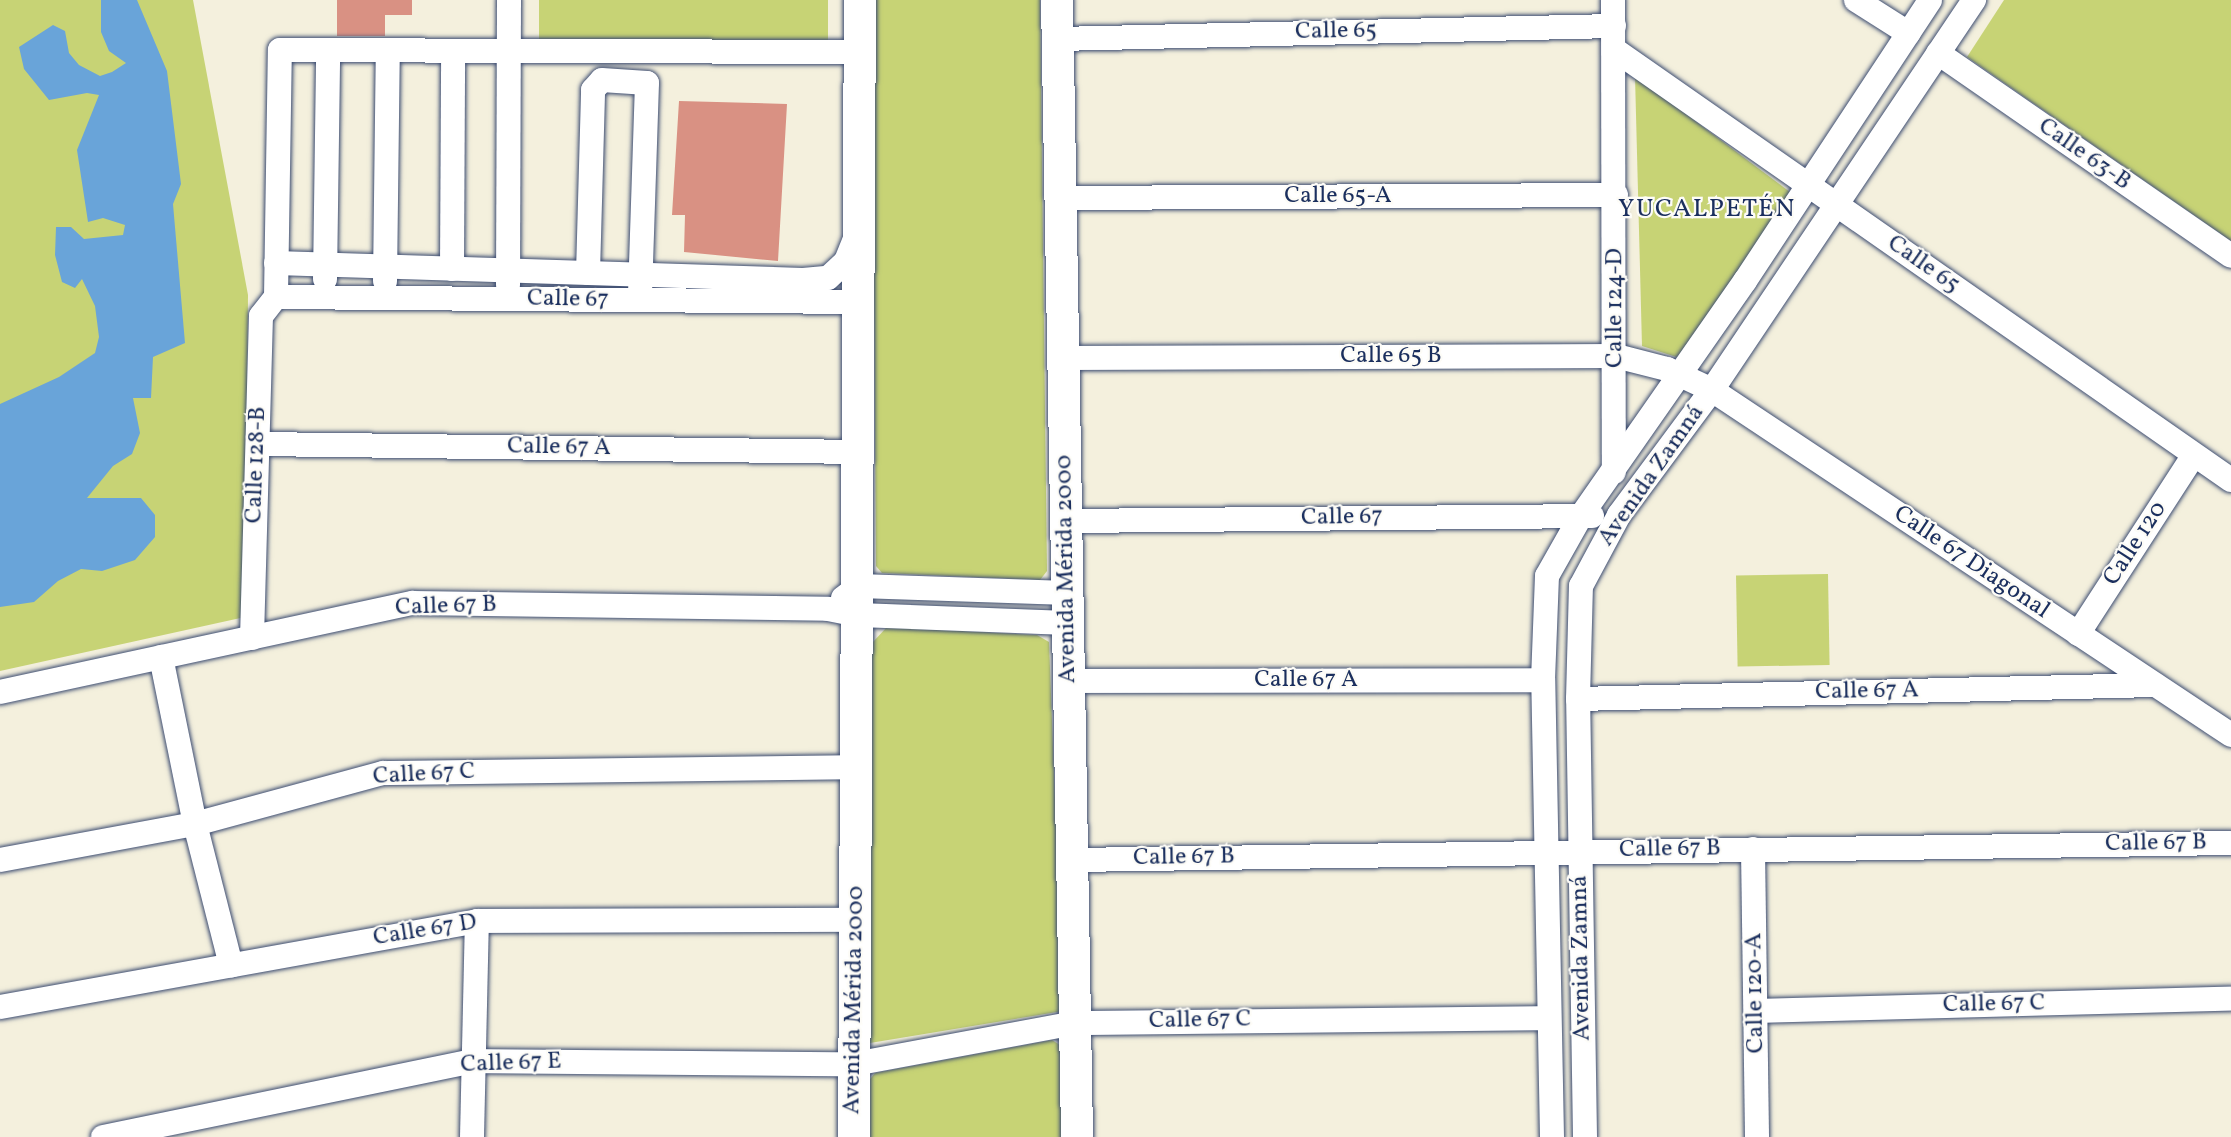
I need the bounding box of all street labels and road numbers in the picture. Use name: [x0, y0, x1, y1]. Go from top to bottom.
street label: Calle 65: [1295, 17, 1377, 47]
street label: Calle 63-B: [2032, 113, 2136, 197]
street label: Calle 65-A: [1284, 183, 1392, 211]
street label: Calle 65: [1881, 230, 1965, 300]
street label: Calle 124-D: [1602, 248, 1630, 368]
street label: Calle 67: [527, 285, 609, 315]
street label: Calle 65 B: [1340, 343, 1442, 371]
street label: Avenida Zamná: [1593, 400, 1711, 552]
street label: Calle 128-B: [241, 406, 273, 524]
street label: Calle 67 A: [507, 433, 611, 463]
street label: Avenida Mérida 2000: [1051, 454, 1083, 684]
street label: Calle 120: [2098, 497, 2174, 591]
street label: Calle 67 Diagonal: [1888, 500, 2054, 626]
street label: Calle 67: [1301, 503, 1383, 533]
street label: Calle 67 B: [395, 591, 497, 623]
street label: Calle 67 A: [1254, 667, 1358, 695]
street label: Calle 67 A: [1815, 677, 1919, 707]
street label: Calle 67 C: [372, 758, 476, 792]
street label: Calle 67 B: [2105, 829, 2207, 859]
street label: Calle 67 B: [1619, 835, 1721, 865]
street label: Calle 67 B: [1133, 843, 1235, 873]
street label: Avenida Zamná: [1566, 875, 1598, 1041]
street label: Avenida Mérida 2000: [839, 885, 871, 1115]
street label: Calle 67 D: [371, 909, 479, 953]
street label: Calle 120-A: [1741, 932, 1771, 1054]
street label: Calle 67 C: [1943, 990, 2045, 1020]
street label: Calle 67 C: [1149, 1006, 1251, 1036]
street label: Calle 67 E: [460, 1048, 562, 1080]

